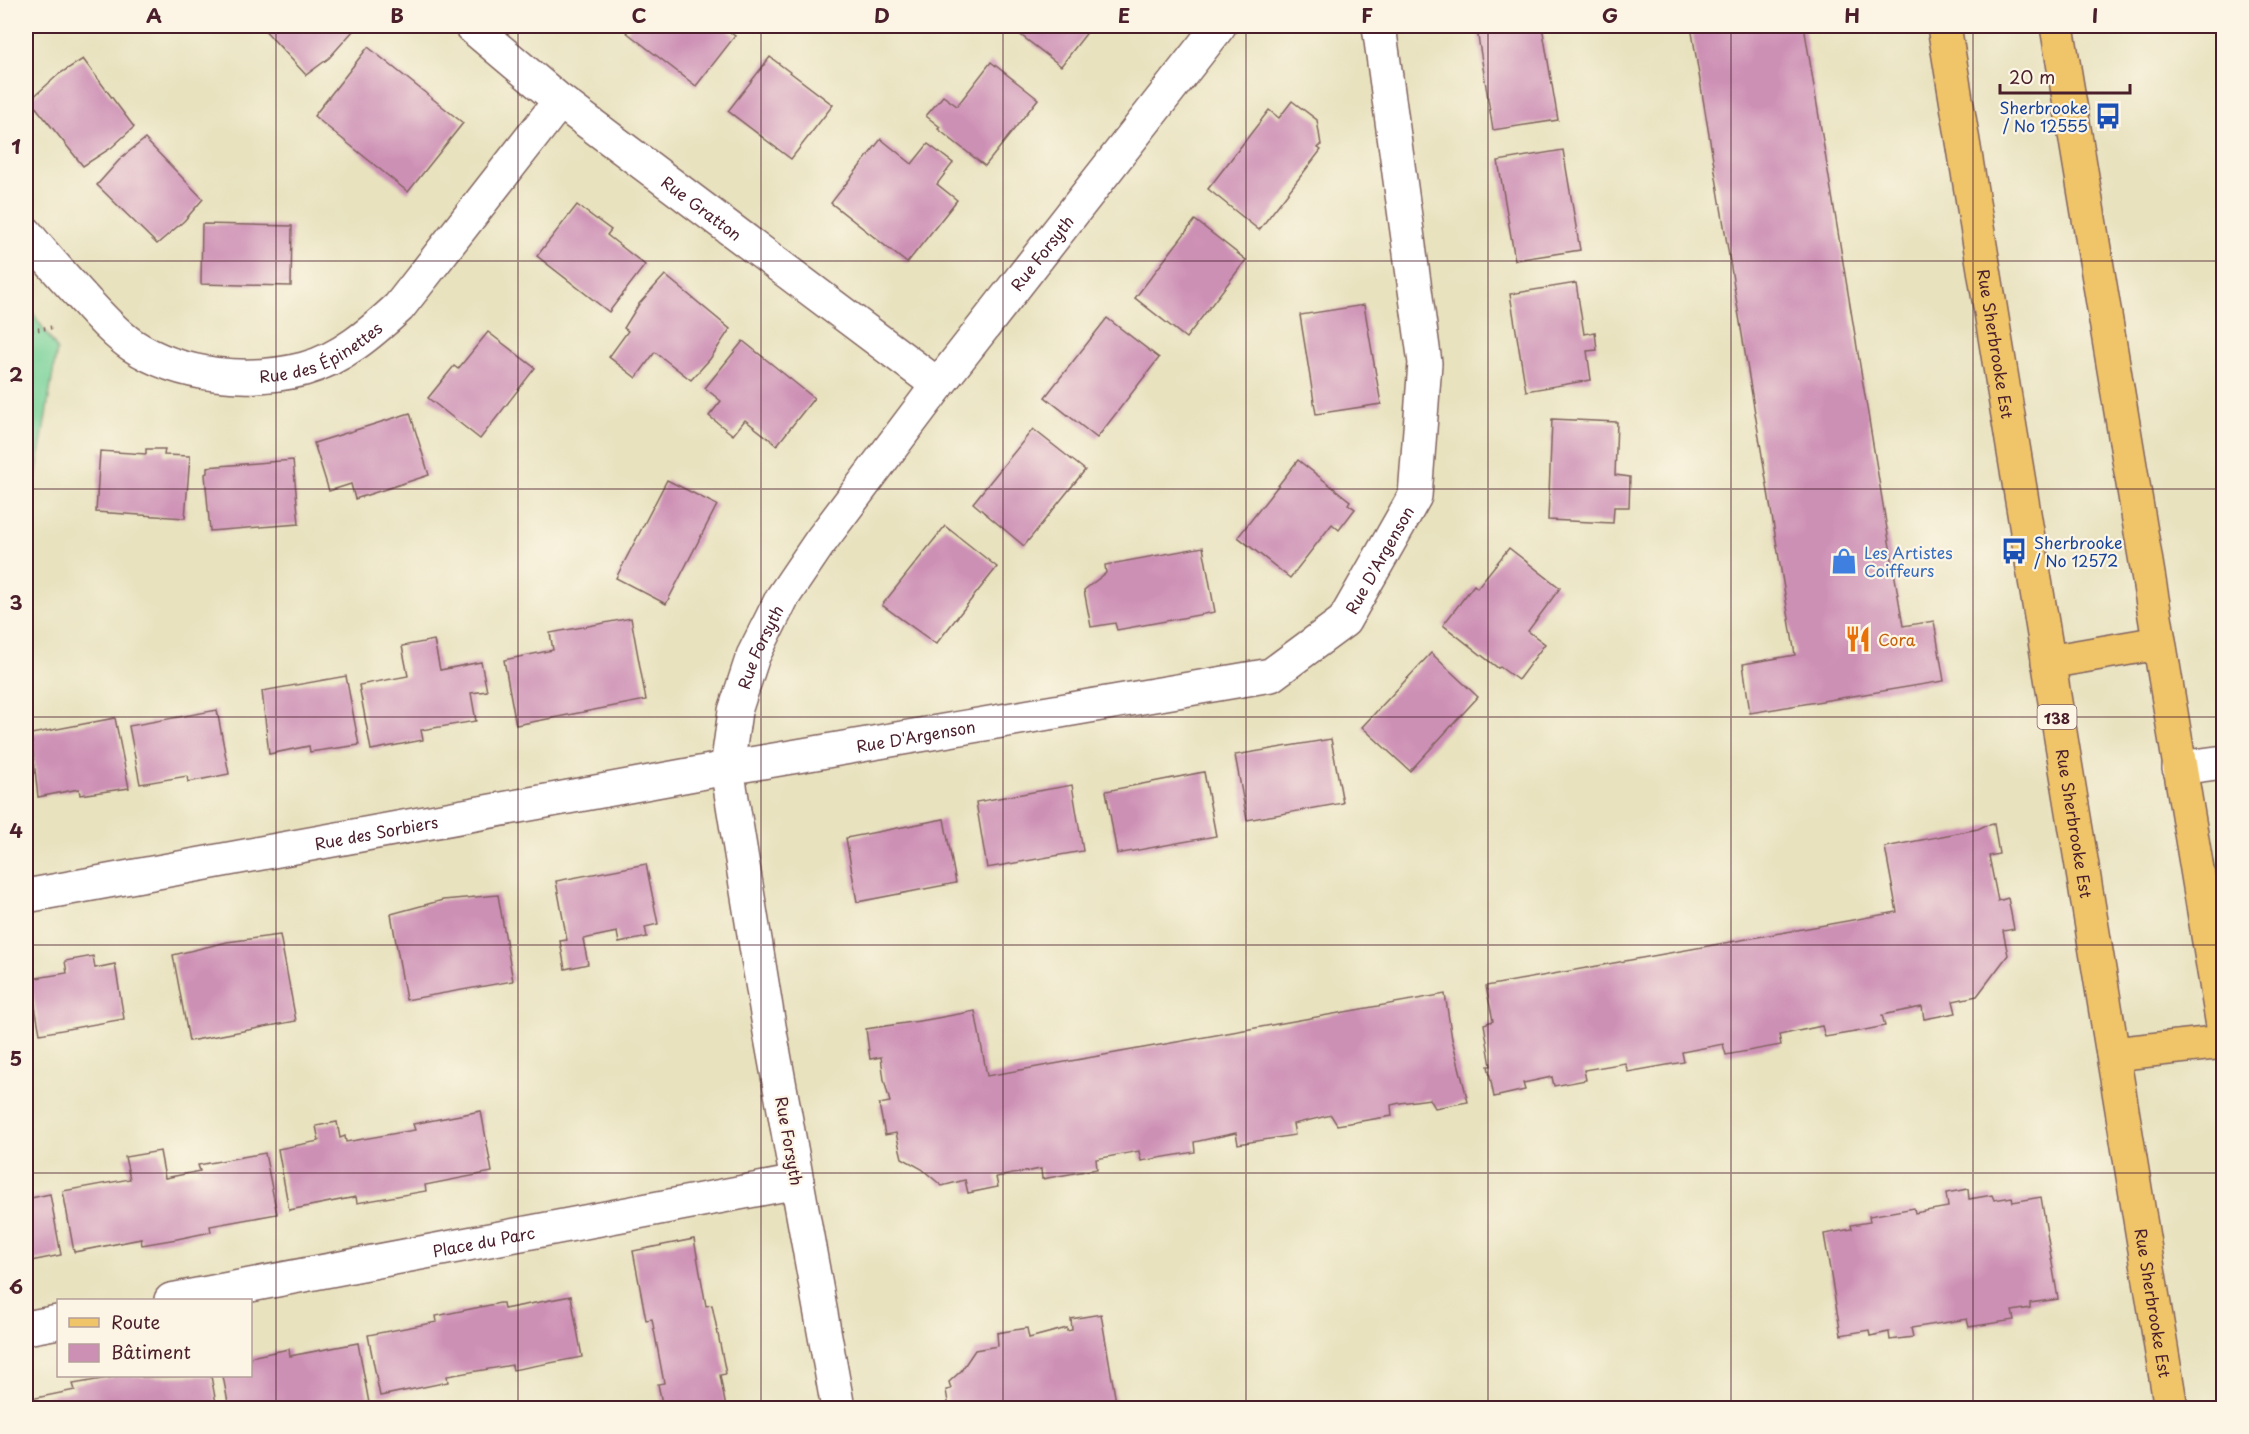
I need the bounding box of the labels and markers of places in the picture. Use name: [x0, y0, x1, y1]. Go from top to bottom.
place label: Sherbrooke / No 12555: [1999, 95, 2088, 137]
bus stop icon: Sherbrooke / No 12555: [2093, 101, 2123, 131]
place label: Sherbrooke / No 12572: [2034, 530, 2123, 572]
bus stop icon: Sherbrooke / No 12572: [1999, 536, 2029, 566]
place label: Les Artistes Coiffeurs: [1864, 540, 1953, 582]
shop icon: Les Artistes Coiffeurs: [1829, 546, 1859, 576]
restaurant icon: Cora: [1843, 624, 1873, 654]
place label: Cora: [1878, 627, 1916, 651]

